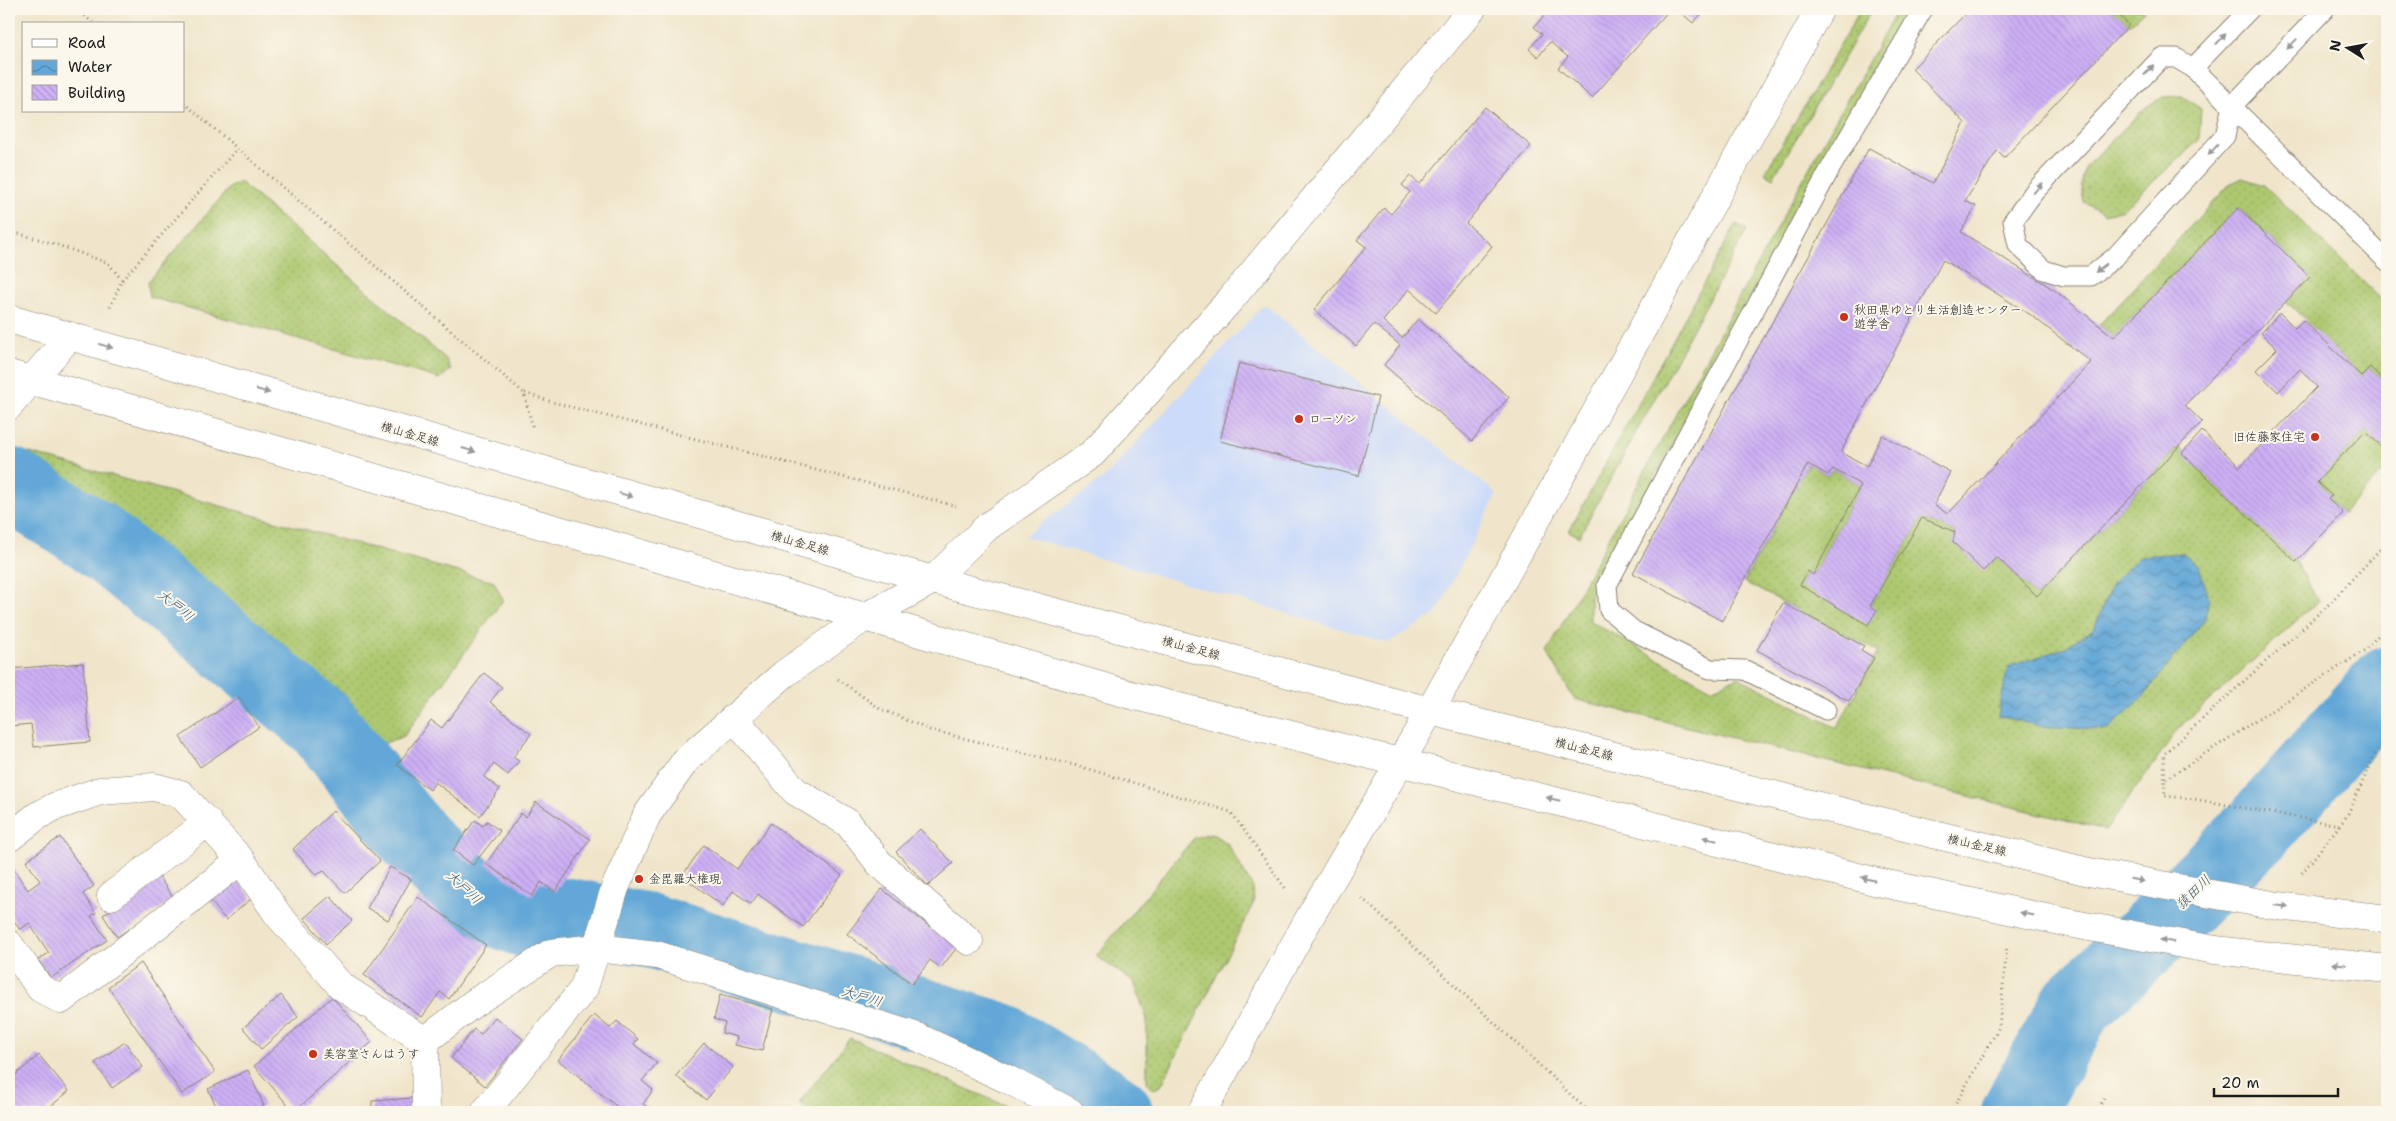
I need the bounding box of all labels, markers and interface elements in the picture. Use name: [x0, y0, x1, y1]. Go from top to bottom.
legend: [22, 22, 185, 112]
north arrow: [2324, 22, 2374, 72]
text: Road: [68, 33, 106, 53]
one-way arrow: [2215, 33, 2227, 45]
one-way arrow: [2286, 38, 2298, 50]
text: N: [2325, 38, 2345, 53]
text: Water: [68, 57, 112, 77]
one-way arrow: [2143, 64, 2155, 76]
text: Building: [68, 83, 125, 103]
one-way arrow: [2207, 143, 2219, 155]
one-way arrow: [2032, 183, 2044, 195]
one-way arrow: [2095, 262, 2108, 273]
place label: 秋田県ゆとり生活創造センター 遊学舎: [1854, 302, 2022, 332]
marker: 秋田県ゆとり生活創造センター 遊学舎: [1838, 311, 1850, 323]
one-way arrow: [99, 343, 114, 351]
one-way arrow: [255, 388, 270, 396]
place label: ローソン: [1309, 411, 1357, 427]
marker: ローソン: [1293, 413, 1305, 425]
street label: 横山金足線: [379, 418, 441, 450]
place label: 旧佐藤家住宅: [2233, 429, 2305, 445]
marker: 旧佐藤家住宅: [2309, 431, 2321, 443]
one-way arrow: [462, 447, 477, 455]
one-way arrow: [618, 491, 633, 499]
street label: 横山金足線: [769, 527, 831, 559]
water label: 大戸川: [154, 585, 198, 625]
street label: 横山金足線: [1160, 633, 1222, 663]
street label: 横山金足線: [1553, 734, 1615, 764]
one-way arrow: [1545, 795, 1560, 803]
street label: 横山金足線: [1946, 830, 2008, 860]
one-way arrow: [1703, 835, 1718, 843]
water label: 大戸川: [443, 866, 485, 908]
place label: 金毘羅大権現: [649, 871, 721, 887]
water label: 猿田川: [2172, 871, 2214, 913]
marker: 金毘羅大権現: [633, 873, 645, 885]
one-way arrow: [1860, 875, 1875, 883]
one-way arrow: [2130, 877, 2146, 885]
one-way arrow: [2274, 903, 2290, 911]
one-way arrow: [2019, 910, 2034, 918]
one-way arrow: [2159, 937, 2175, 945]
one-way arrow: [2330, 960, 2346, 968]
water label: 大戸川: [839, 981, 885, 1011]
place label: 美容室さんはうす: [323, 1046, 419, 1062]
marker: 美容室さんはうす: [307, 1048, 319, 1060]
scale bar: [2214, 1066, 2337, 1098]
text: 20 m: [2221, 1073, 2260, 1093]

